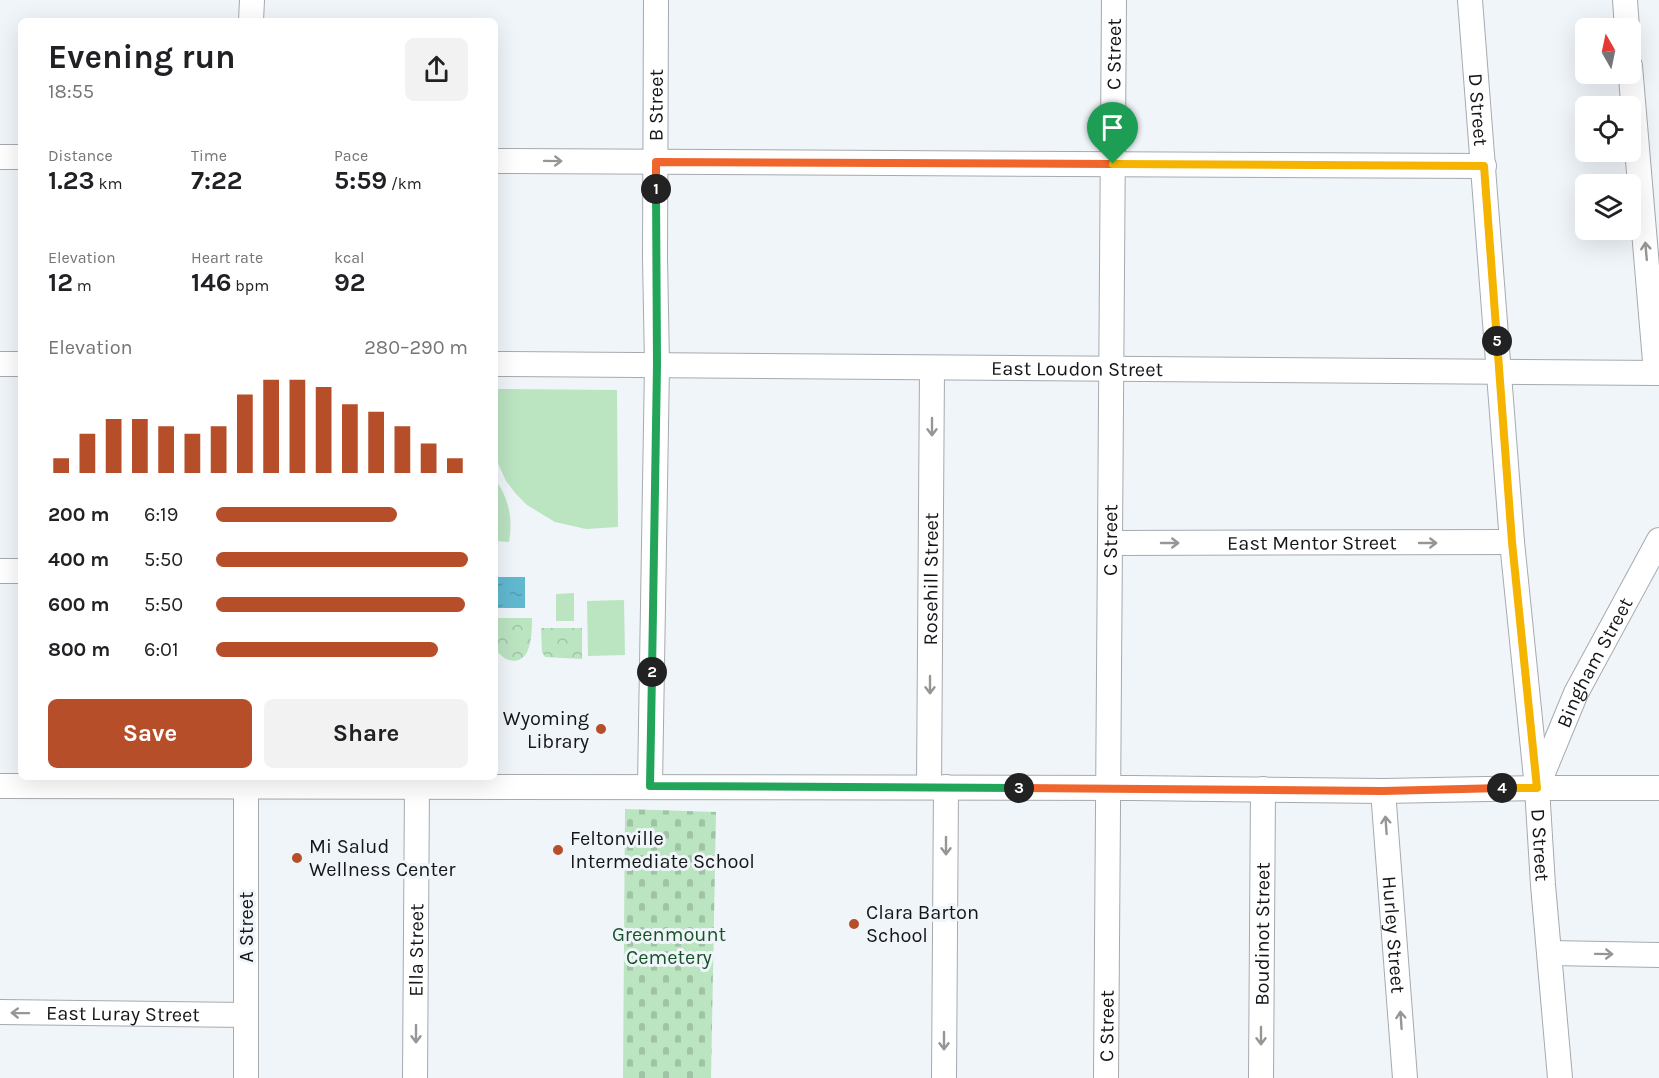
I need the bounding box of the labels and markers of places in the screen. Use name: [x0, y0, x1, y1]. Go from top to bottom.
pin: [1087, 102, 1138, 164]
pin: 1: [641, 174, 671, 204]
pin: 5: [1482, 326, 1512, 356]
pin: 2: [637, 657, 667, 687]
place label: Wyoming Library: [503, 707, 589, 753]
marker: Wyoming Library: [594, 722, 608, 736]
pin: 3: [1004, 773, 1034, 803]
pin: 4: [1487, 773, 1517, 803]
place label: Feltonville Intermediate School: [570, 827, 755, 873]
place label: Mi Salud Wellness Center: [309, 835, 456, 881]
marker: Feltonville Intermediate School: [551, 843, 565, 857]
marker: Mi Salud Wellness Center: [290, 851, 304, 865]
place label: Clara Barton School: [866, 901, 979, 947]
marker: Clara Barton School: [847, 917, 861, 931]

